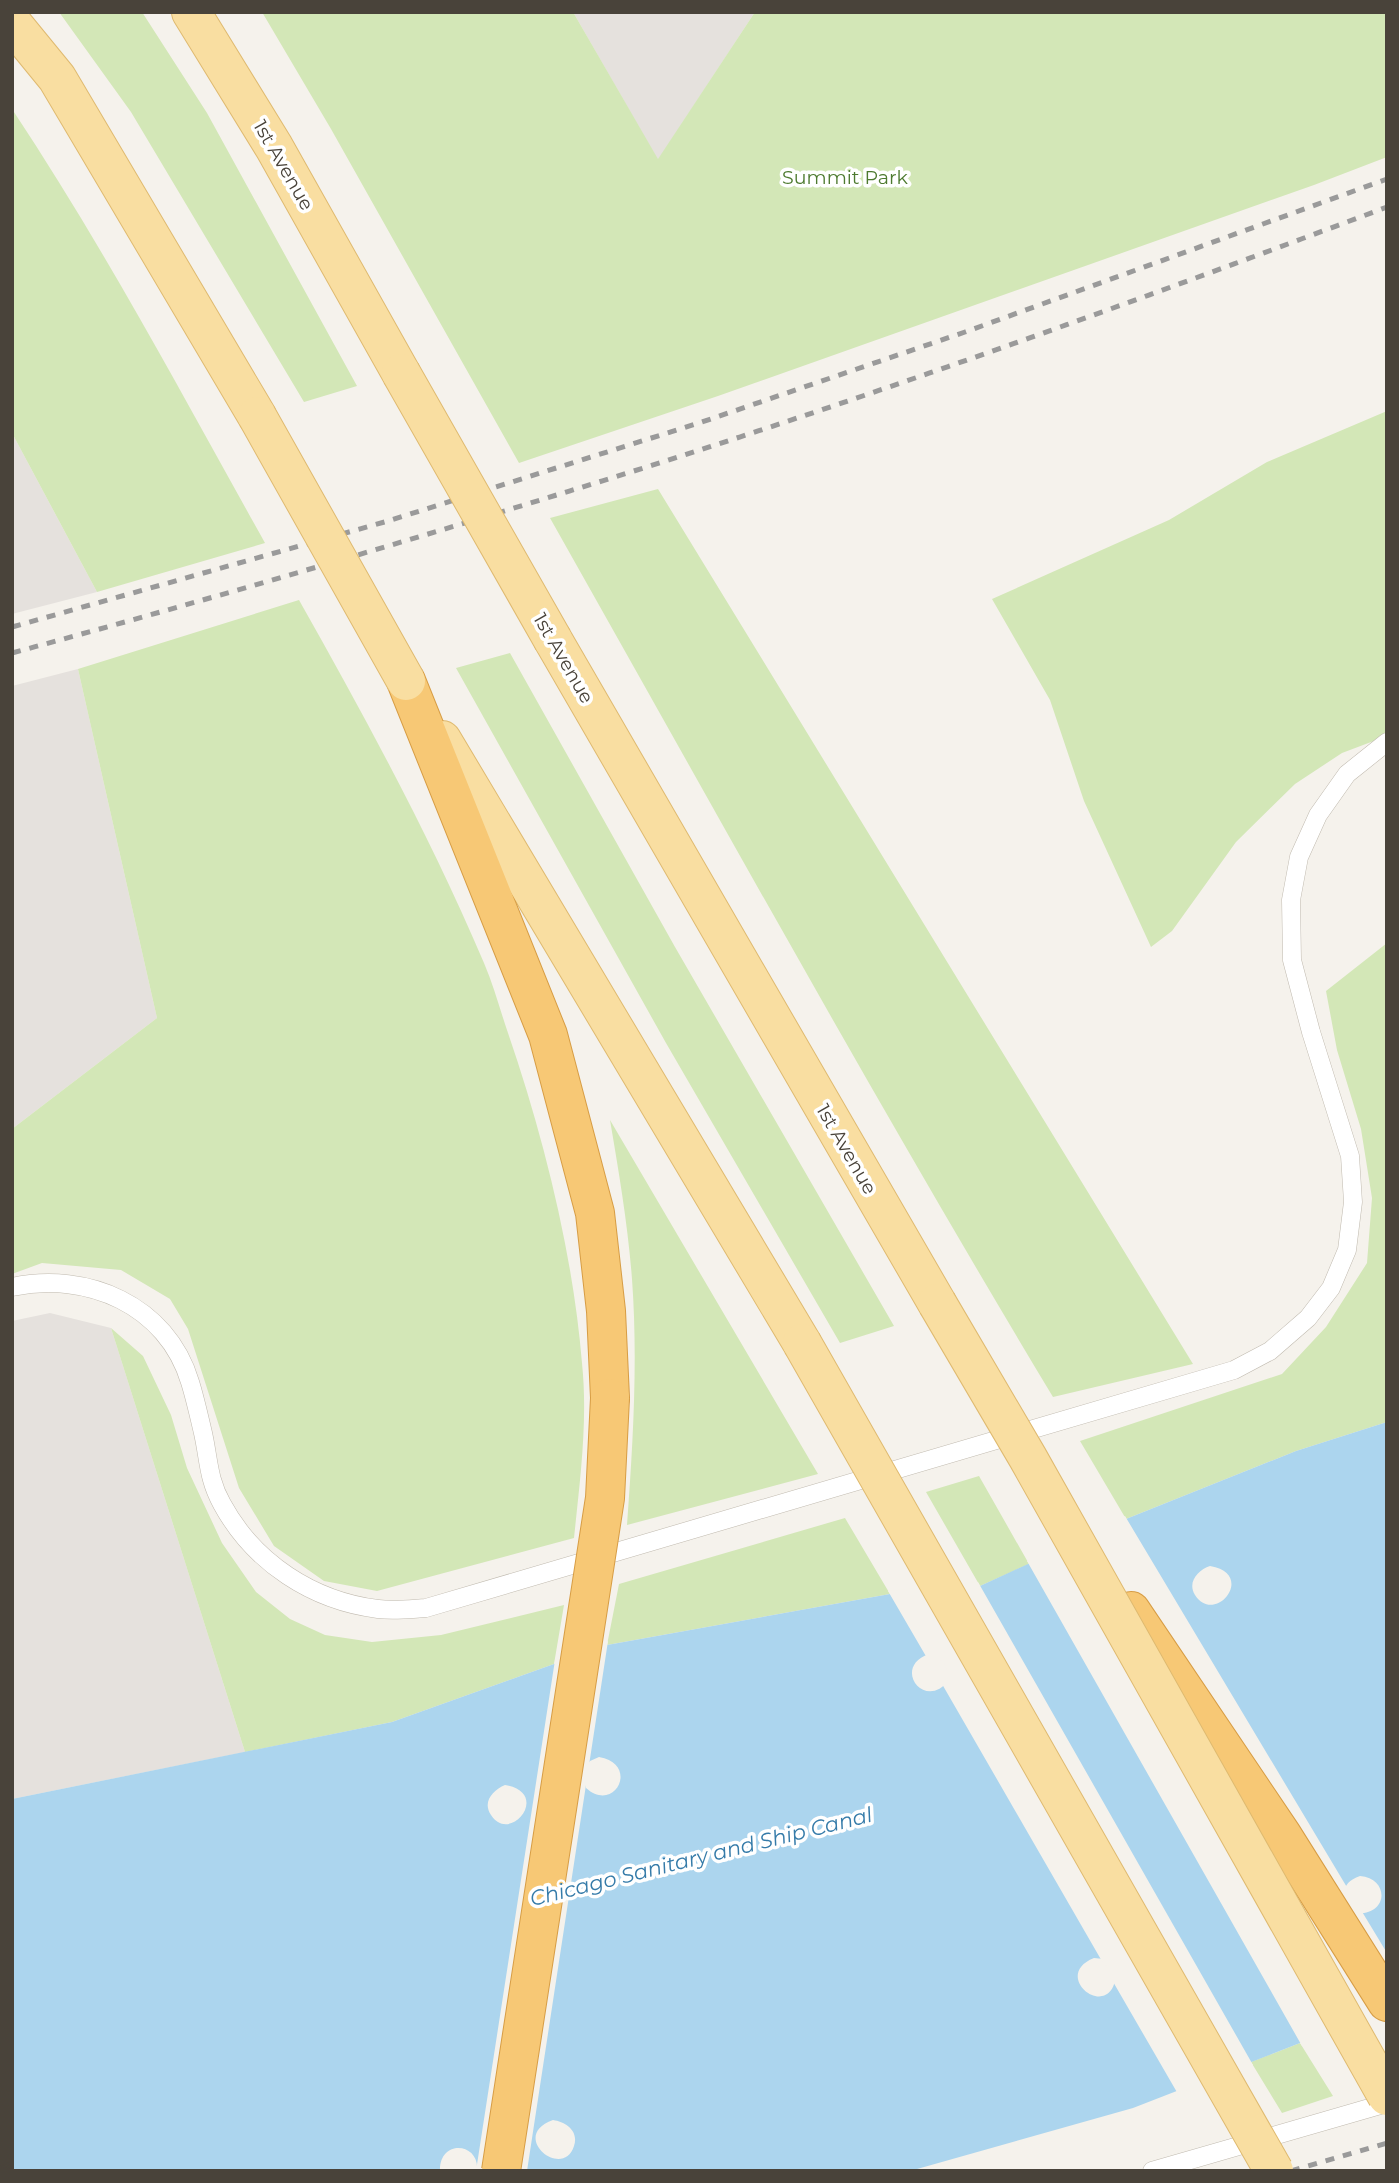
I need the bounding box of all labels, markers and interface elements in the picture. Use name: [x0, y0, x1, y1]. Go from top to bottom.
street label: 1st Avenue: [248, 116, 319, 215]
park label: Summit Park: [782, 166, 909, 189]
street label: 1st Avenue: [528, 609, 599, 708]
street label: 1st Avenue: [811, 1100, 882, 1199]
water label: Chicago Sanitary and Ship Canal: [527, 1802, 875, 1911]

